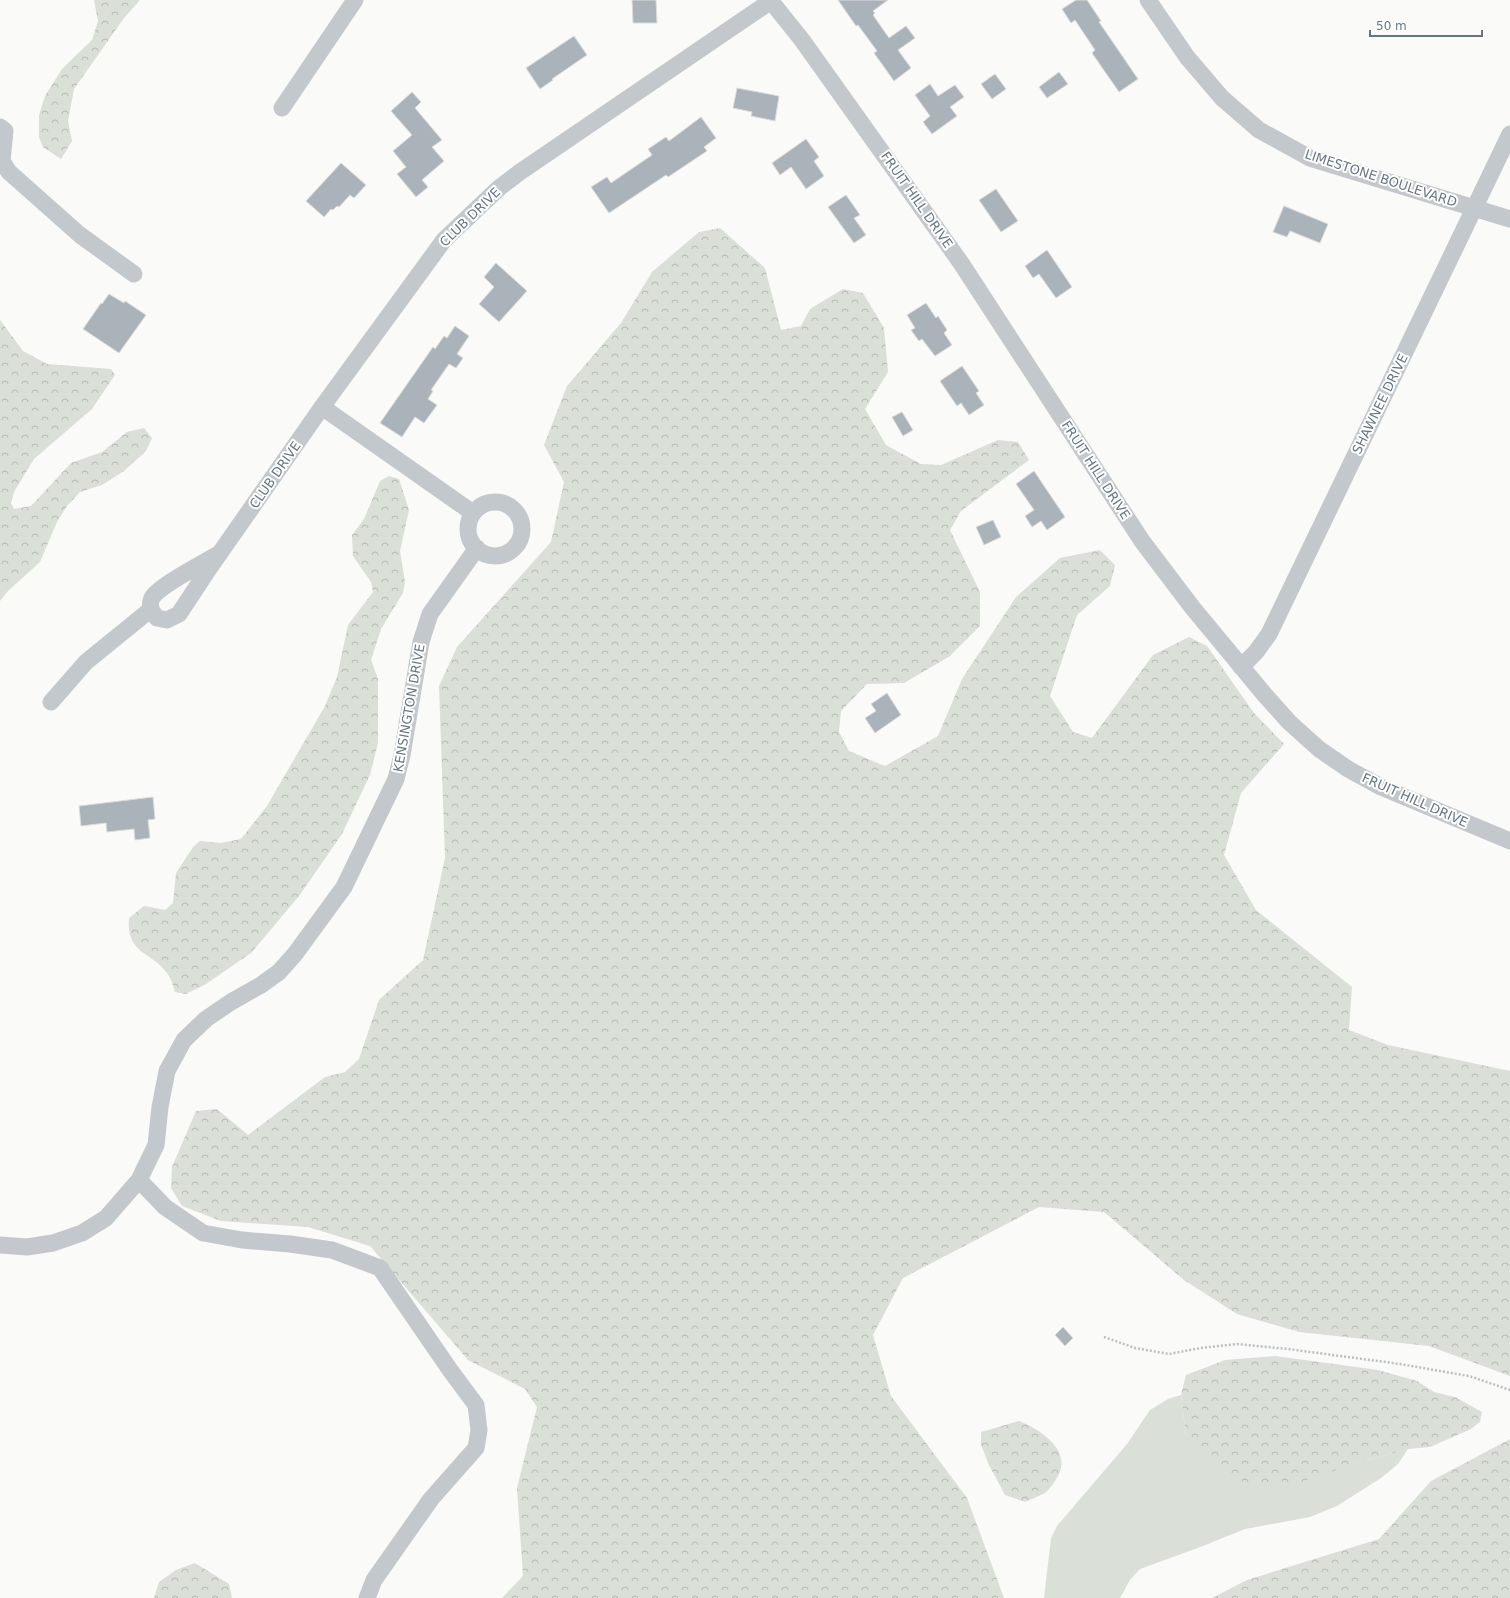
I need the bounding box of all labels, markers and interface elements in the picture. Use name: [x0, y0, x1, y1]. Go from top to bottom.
scale bar: [1370, 12, 1482, 38]
text: 50 m: [1376, 19, 1407, 33]
street label: LIMESTONE BOULEVARD: [1303, 146, 1459, 210]
street label: FRUIT HILL DRIVE: [878, 149, 956, 251]
street label: CLUB DRIVE: [437, 184, 503, 250]
street label: SHAWNEE DRIVE: [1349, 352, 1411, 456]
street label: FRUIT HILL DRIVE: [1059, 418, 1133, 522]
street label: CLUB DRIVE: [246, 439, 304, 511]
street label: KENSINGTON DRIVE: [390, 643, 428, 773]
street label: FRUIT HILL DRIVE: [1360, 770, 1470, 830]

